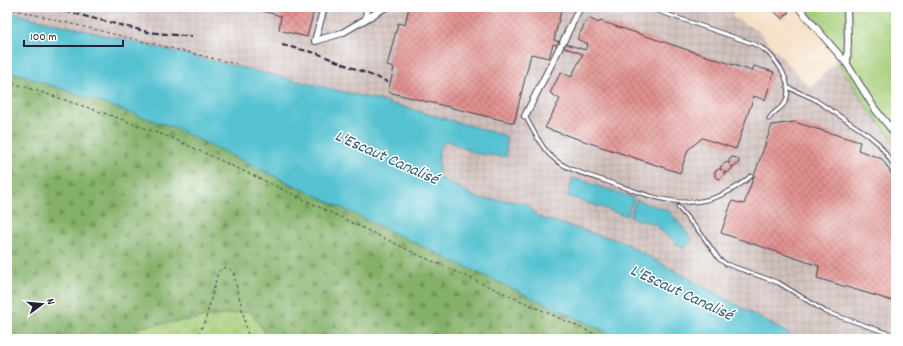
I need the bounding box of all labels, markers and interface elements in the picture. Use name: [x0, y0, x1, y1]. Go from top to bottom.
scale bar: [24, 22, 123, 48]
text: 100 m: [30, 29, 57, 46]
water label: L'Escaut Canalisé: [330, 125, 443, 193]
water label: L'Escaut Canalisé: [625, 260, 738, 329]
north arrow: [22, 284, 62, 324]
text: N: [41, 297, 58, 307]

